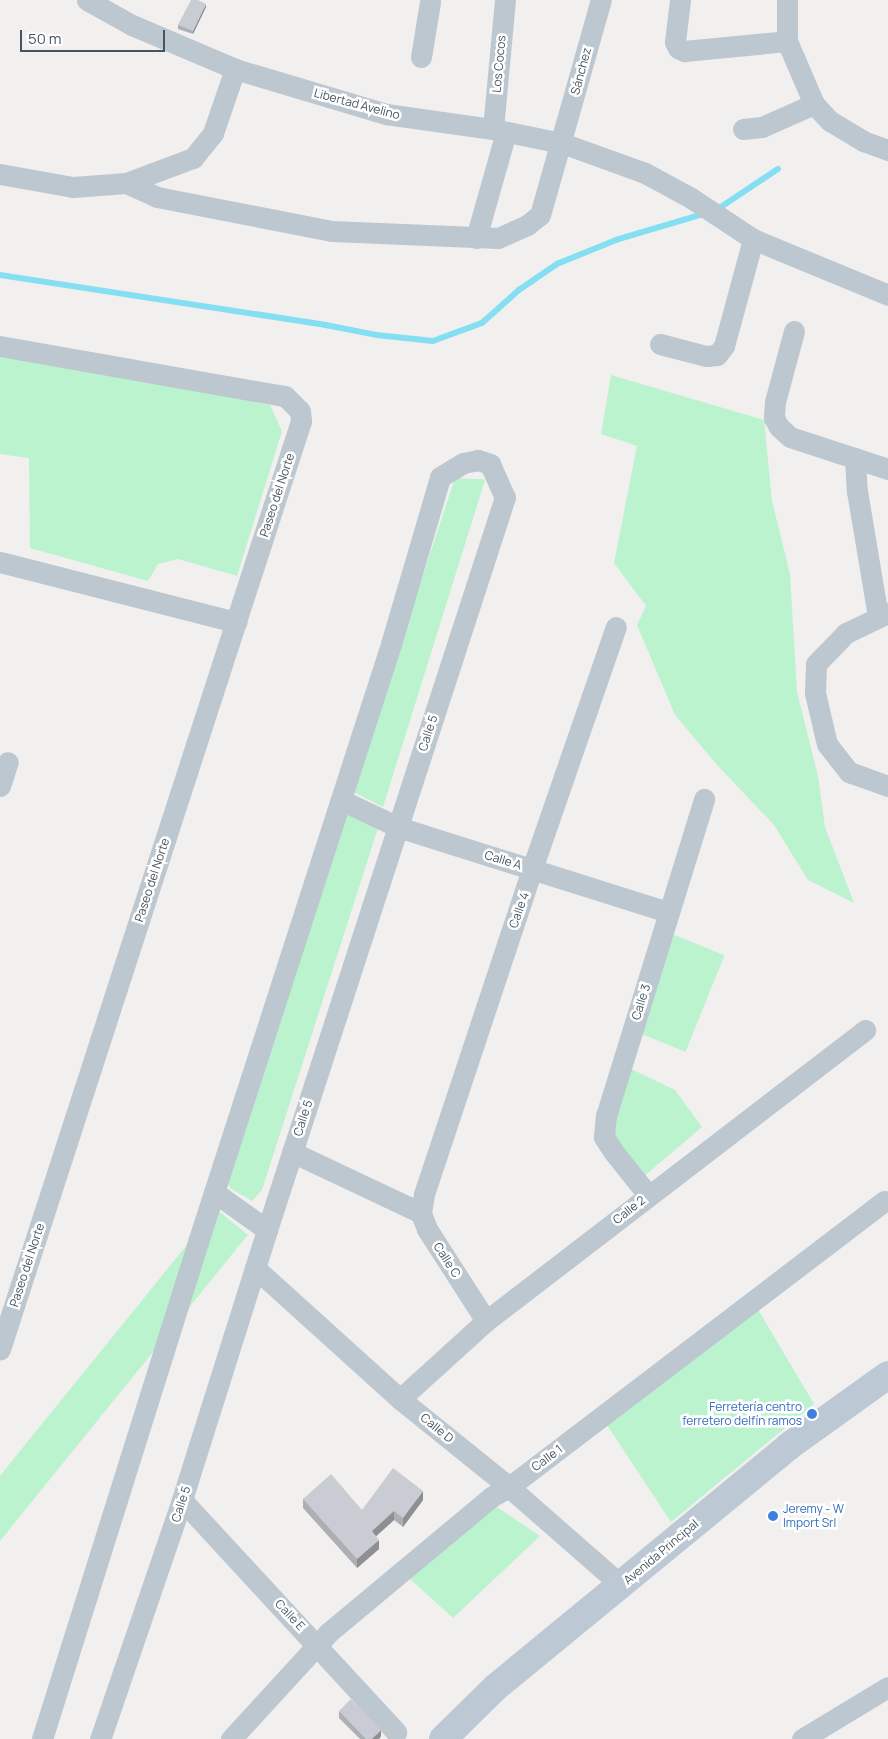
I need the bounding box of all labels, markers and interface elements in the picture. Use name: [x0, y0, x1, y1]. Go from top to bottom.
scale bar: [22, 20, 168, 52]
text: 50 m: [28, 28, 62, 49]
street label: Los Cocos: [489, 35, 509, 93]
street label: Sánchez: [568, 46, 594, 96]
street label: Libertad Avelino: [313, 86, 401, 122]
street label: Paseo del Norte: [257, 451, 297, 539]
street label: Calle 5: [415, 713, 441, 753]
street label: Paseo del Norte: [132, 836, 172, 924]
street label: Calle A: [483, 848, 523, 872]
street label: Calle 4: [506, 890, 532, 930]
street label: Calle 3: [629, 982, 653, 1022]
street label: Calle 5: [290, 1098, 316, 1138]
street label: Calle 2: [610, 1193, 648, 1227]
street label: Paseo del Norte: [7, 1221, 47, 1309]
street label: Calle C: [430, 1240, 464, 1280]
place label: Ferretería centro ferretero delfín ramos: [682, 1400, 802, 1428]
marker: Ferretería centro ferretero delfín ramos: [806, 1408, 818, 1420]
street label: Calle D: [418, 1410, 456, 1446]
street label: Calle 1: [529, 1442, 565, 1474]
street label: Calle 5: [168, 1484, 194, 1524]
place label: Jeremy - W Import Srl: [783, 1502, 844, 1530]
marker: Jeremy - W Import Srl: [767, 1510, 779, 1522]
street label: Avenida Principal: [621, 1517, 701, 1587]
street label: Calle E: [272, 1597, 308, 1633]

